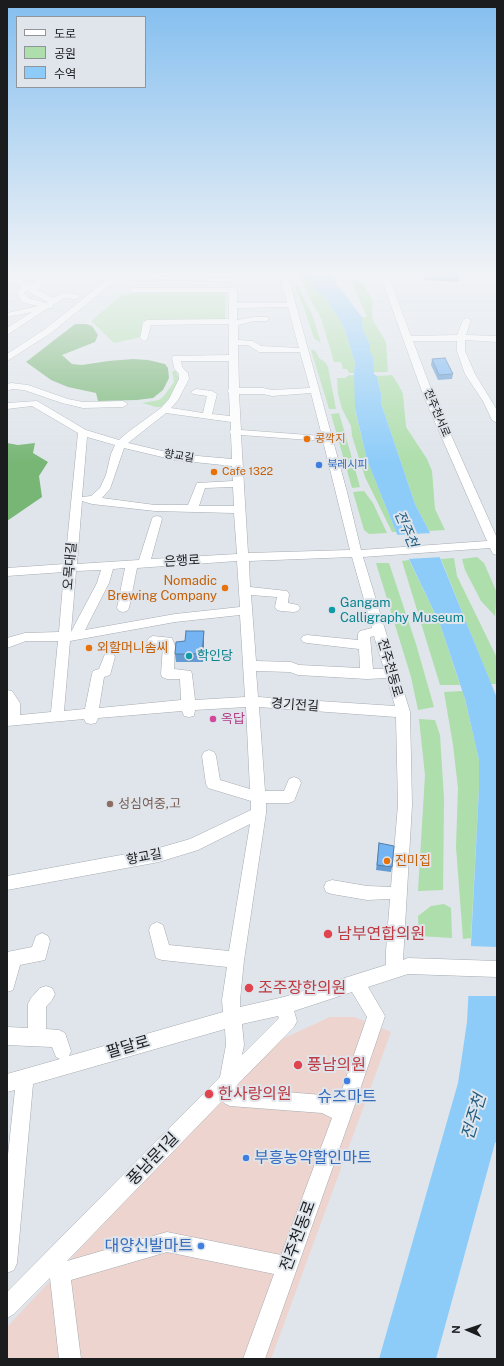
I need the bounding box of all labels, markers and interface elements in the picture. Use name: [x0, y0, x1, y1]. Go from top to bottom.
legend: [16, 16, 146, 88]
text: 도로: [54, 27, 76, 41]
text: 공원: [54, 47, 76, 61]
text: 수역: [54, 67, 76, 81]
street label: 전주천서로: [421, 387, 453, 439]
place label: 콩깍지: [315, 432, 345, 446]
marker: 콩깍지: [302, 434, 312, 444]
street label: 향교길: [163, 447, 195, 465]
place label: 북레시피: [327, 458, 367, 472]
marker: 북레시피: [314, 460, 324, 470]
place label: Cafe 1322: [222, 465, 273, 479]
marker: Cafe 1322: [209, 467, 219, 477]
water label: 전주천: [391, 508, 421, 550]
street label: 오목대길: [60, 541, 80, 591]
street label: 은행로: [164, 552, 200, 570]
place label: Nomadic Brewing Company: [107, 573, 217, 604]
marker: Nomadic Brewing Company: [220, 583, 230, 593]
place label: Gangam Calligraphy Museum: [340, 595, 464, 626]
marker: Gangam Calligraphy Museum: [327, 605, 337, 615]
street label: 전주천동로: [374, 637, 406, 699]
place label: 외할머니솜씨: [97, 640, 169, 656]
marker: 외할머니솜씨: [84, 643, 94, 653]
place label: 학인당: [197, 648, 233, 664]
marker: 학인당: [184, 651, 194, 661]
street label: 경기전길: [271, 696, 319, 714]
place label: 옥답: [221, 711, 245, 727]
marker: 옥답: [208, 714, 218, 724]
place label: 성심여중,고: [118, 796, 181, 812]
marker: 성심여중,고: [105, 799, 115, 809]
street label: 향교길: [125, 846, 163, 868]
place label: 진미집: [395, 853, 431, 869]
marker: 진미집: [382, 856, 392, 866]
place label: 남부연합의원: [337, 924, 425, 944]
marker: 남부연합의원: [322, 928, 334, 940]
place label: 조주장한의원: [258, 978, 346, 998]
marker: 조주장한의원: [243, 982, 255, 994]
street label: 팔달로: [104, 1032, 152, 1062]
place label: 풍남의원: [307, 1055, 366, 1075]
marker: 풍남의원: [292, 1059, 304, 1071]
marker: 슈즈마트: [342, 1076, 352, 1086]
place label: 한사랑의원: [218, 1084, 292, 1104]
place label: 슈즈마트: [318, 1087, 376, 1107]
marker: 한사랑의원: [203, 1088, 215, 1100]
water label: 전주천: [457, 1092, 491, 1142]
street label: 풍남문1길: [123, 1129, 183, 1189]
place label: 부흥농약할인마트: [254, 1148, 372, 1168]
marker: 부흥농약할인마트: [241, 1153, 251, 1163]
street label: 전주천동로: [276, 1198, 320, 1274]
place label: 대양신발마트: [105, 1236, 193, 1256]
marker: 대양신발마트: [196, 1241, 206, 1251]
north arrow: [448, 1310, 488, 1350]
text: N: [450, 1325, 462, 1334]

